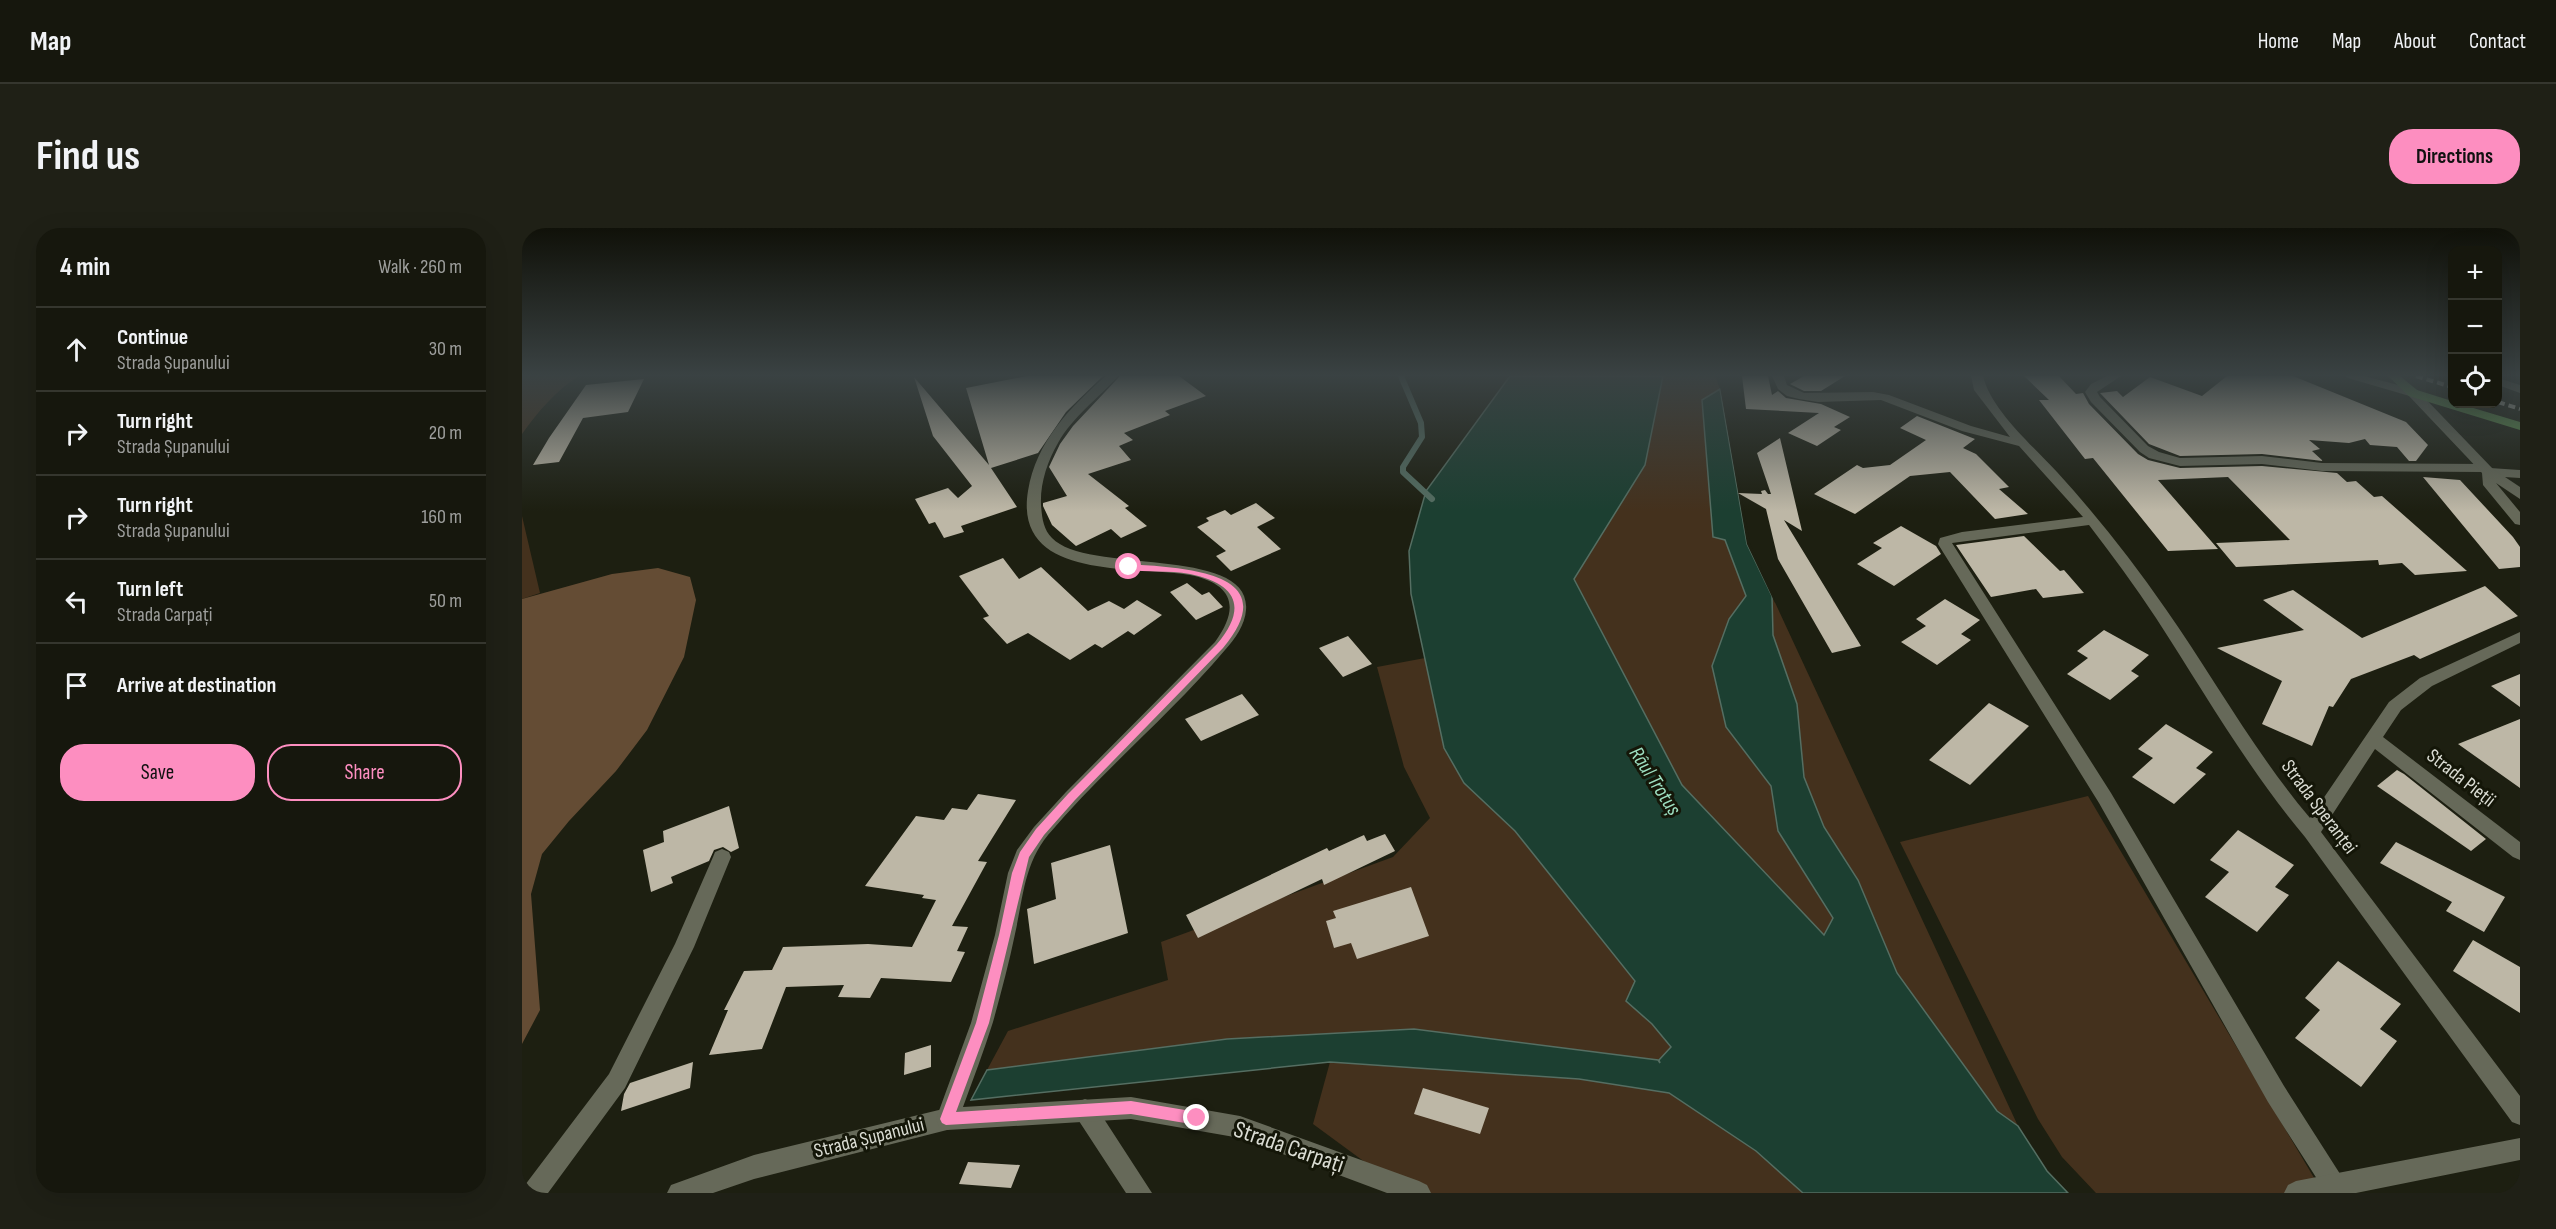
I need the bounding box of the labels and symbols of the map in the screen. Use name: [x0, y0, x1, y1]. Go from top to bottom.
route start: [1115, 553, 1141, 579]
water label: Râul Trotuș: [1624, 742, 1687, 820]
street label: Strada Pieții: [2422, 744, 2500, 812]
street label: Strada Speranței: [2276, 755, 2362, 859]
route end: [1183, 1104, 1209, 1130]
street label: Strada Șupanului: [811, 1113, 927, 1163]
street label: Strada Carpați: [1230, 1115, 1348, 1179]

